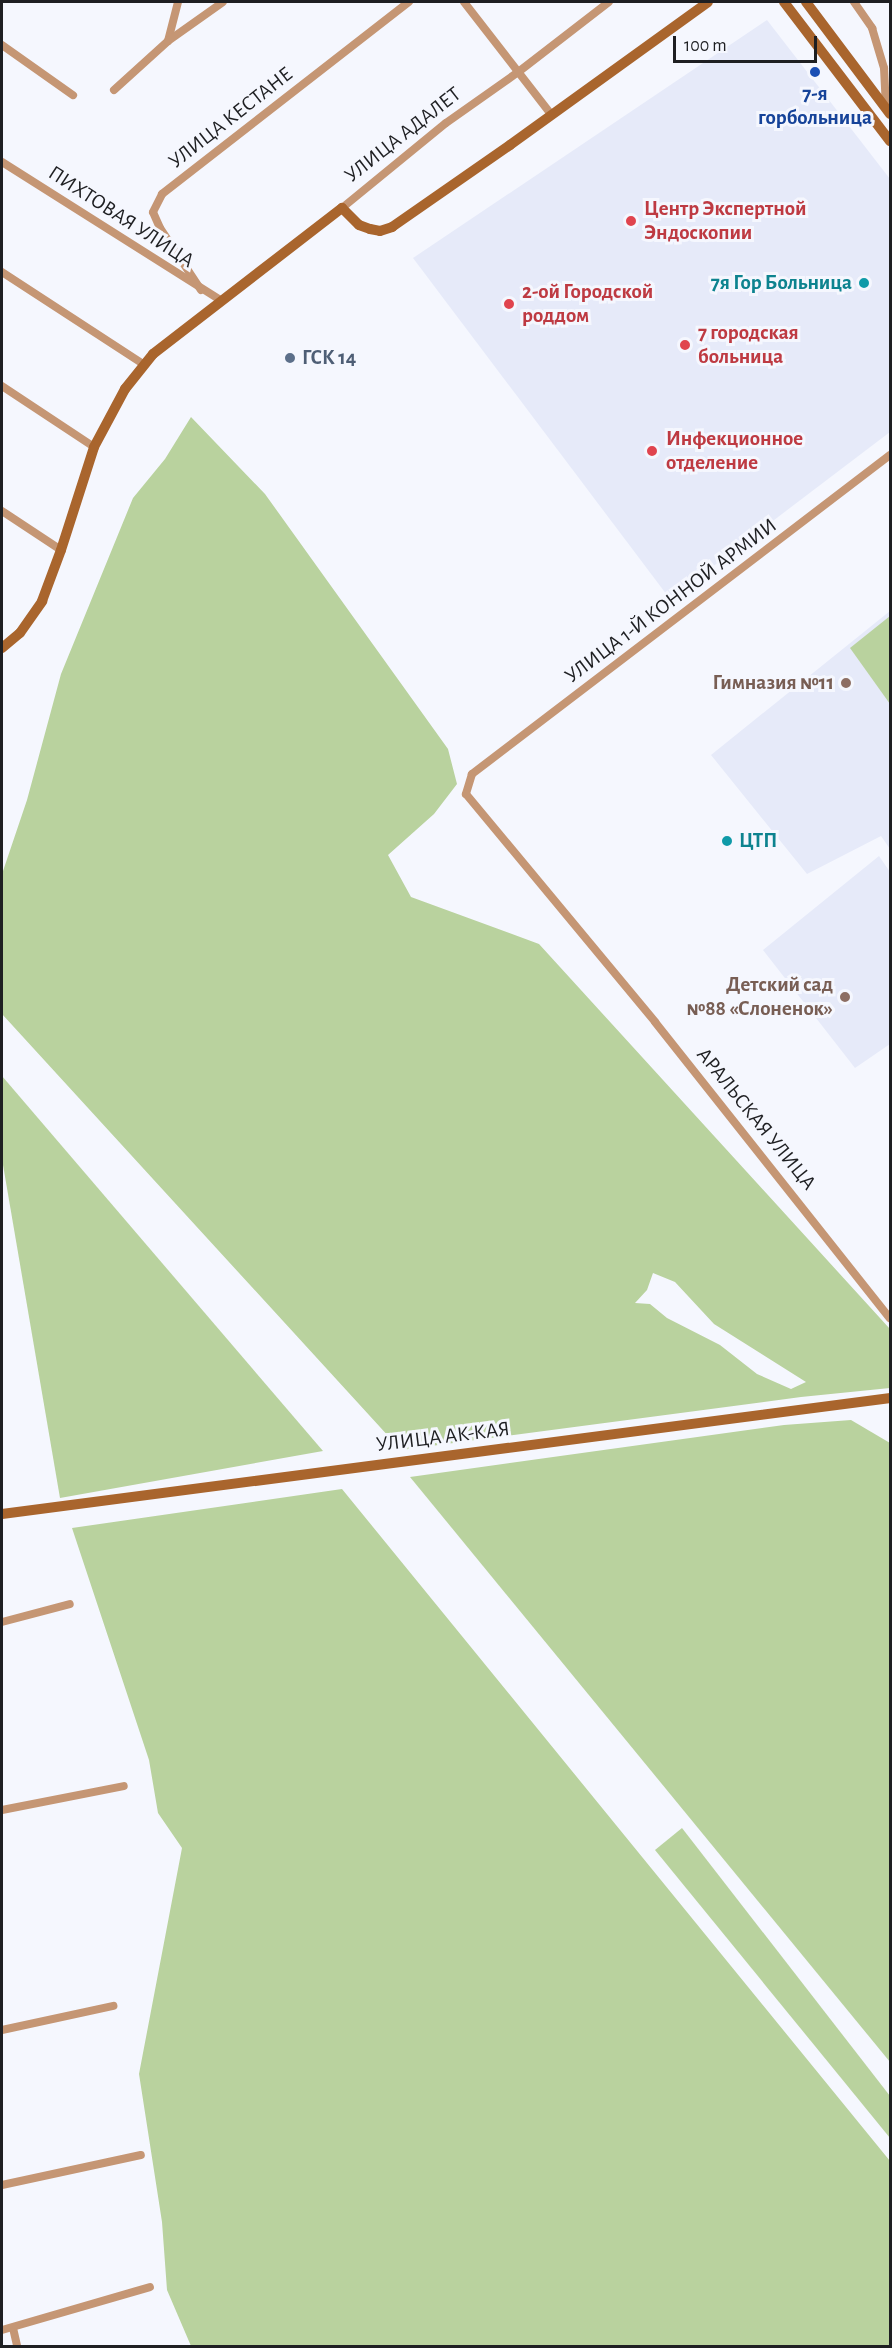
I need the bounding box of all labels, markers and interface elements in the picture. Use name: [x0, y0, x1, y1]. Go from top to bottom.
scale bar: [676, 24, 820, 62]
text: 100 m: [684, 37, 727, 55]
street label: УЛИЦА КЕСТАНЕ: [164, 62, 298, 174]
marker: 7-я горбольница: [808, 65, 822, 79]
place label: 7-я горбольница: [758, 81, 872, 131]
street label: УЛИЦА АДАЛЕТ: [340, 82, 466, 188]
street label: ПИХТОВАЯ УЛИЦА: [43, 160, 199, 274]
place label: Центр Экспертной Эндоскопии: [644, 196, 806, 246]
marker: Центр Экспертной Эндоскопии: [622, 212, 640, 230]
place label: 7я Гор Больница: [711, 270, 852, 296]
marker: 7я Гор Больница: [857, 276, 871, 290]
place label: 2-ой Городской роддом: [522, 279, 653, 329]
marker: 2-ой Городской роддом: [500, 295, 518, 313]
place label: 7 городская больница: [698, 320, 799, 370]
marker: 7 городская больница: [676, 336, 694, 354]
place label: ГСК 14: [302, 345, 356, 371]
marker: ГСК 14: [283, 351, 297, 365]
place label: Инфекционное отделение: [666, 426, 803, 476]
marker: Инфекционное отделение: [643, 442, 661, 460]
street label: УЛИЦА 1-Й КОННОЙ АРМИИ: [560, 513, 782, 689]
place label: Гимназия №11: [713, 670, 834, 696]
marker: Гимназия №11: [839, 676, 853, 690]
place label: ЦТП: [739, 828, 777, 854]
marker: ЦТП: [720, 834, 734, 848]
place label: Детский сад №88 «Слоненок»: [686, 972, 833, 1022]
marker: Детский сад №88 «Слоненок»: [838, 990, 852, 1004]
street label: АРАЛЬСКАЯ УЛИЦА: [691, 1043, 821, 1195]
street label: УЛИЦА АК-КАЯ: [375, 1416, 511, 1458]

